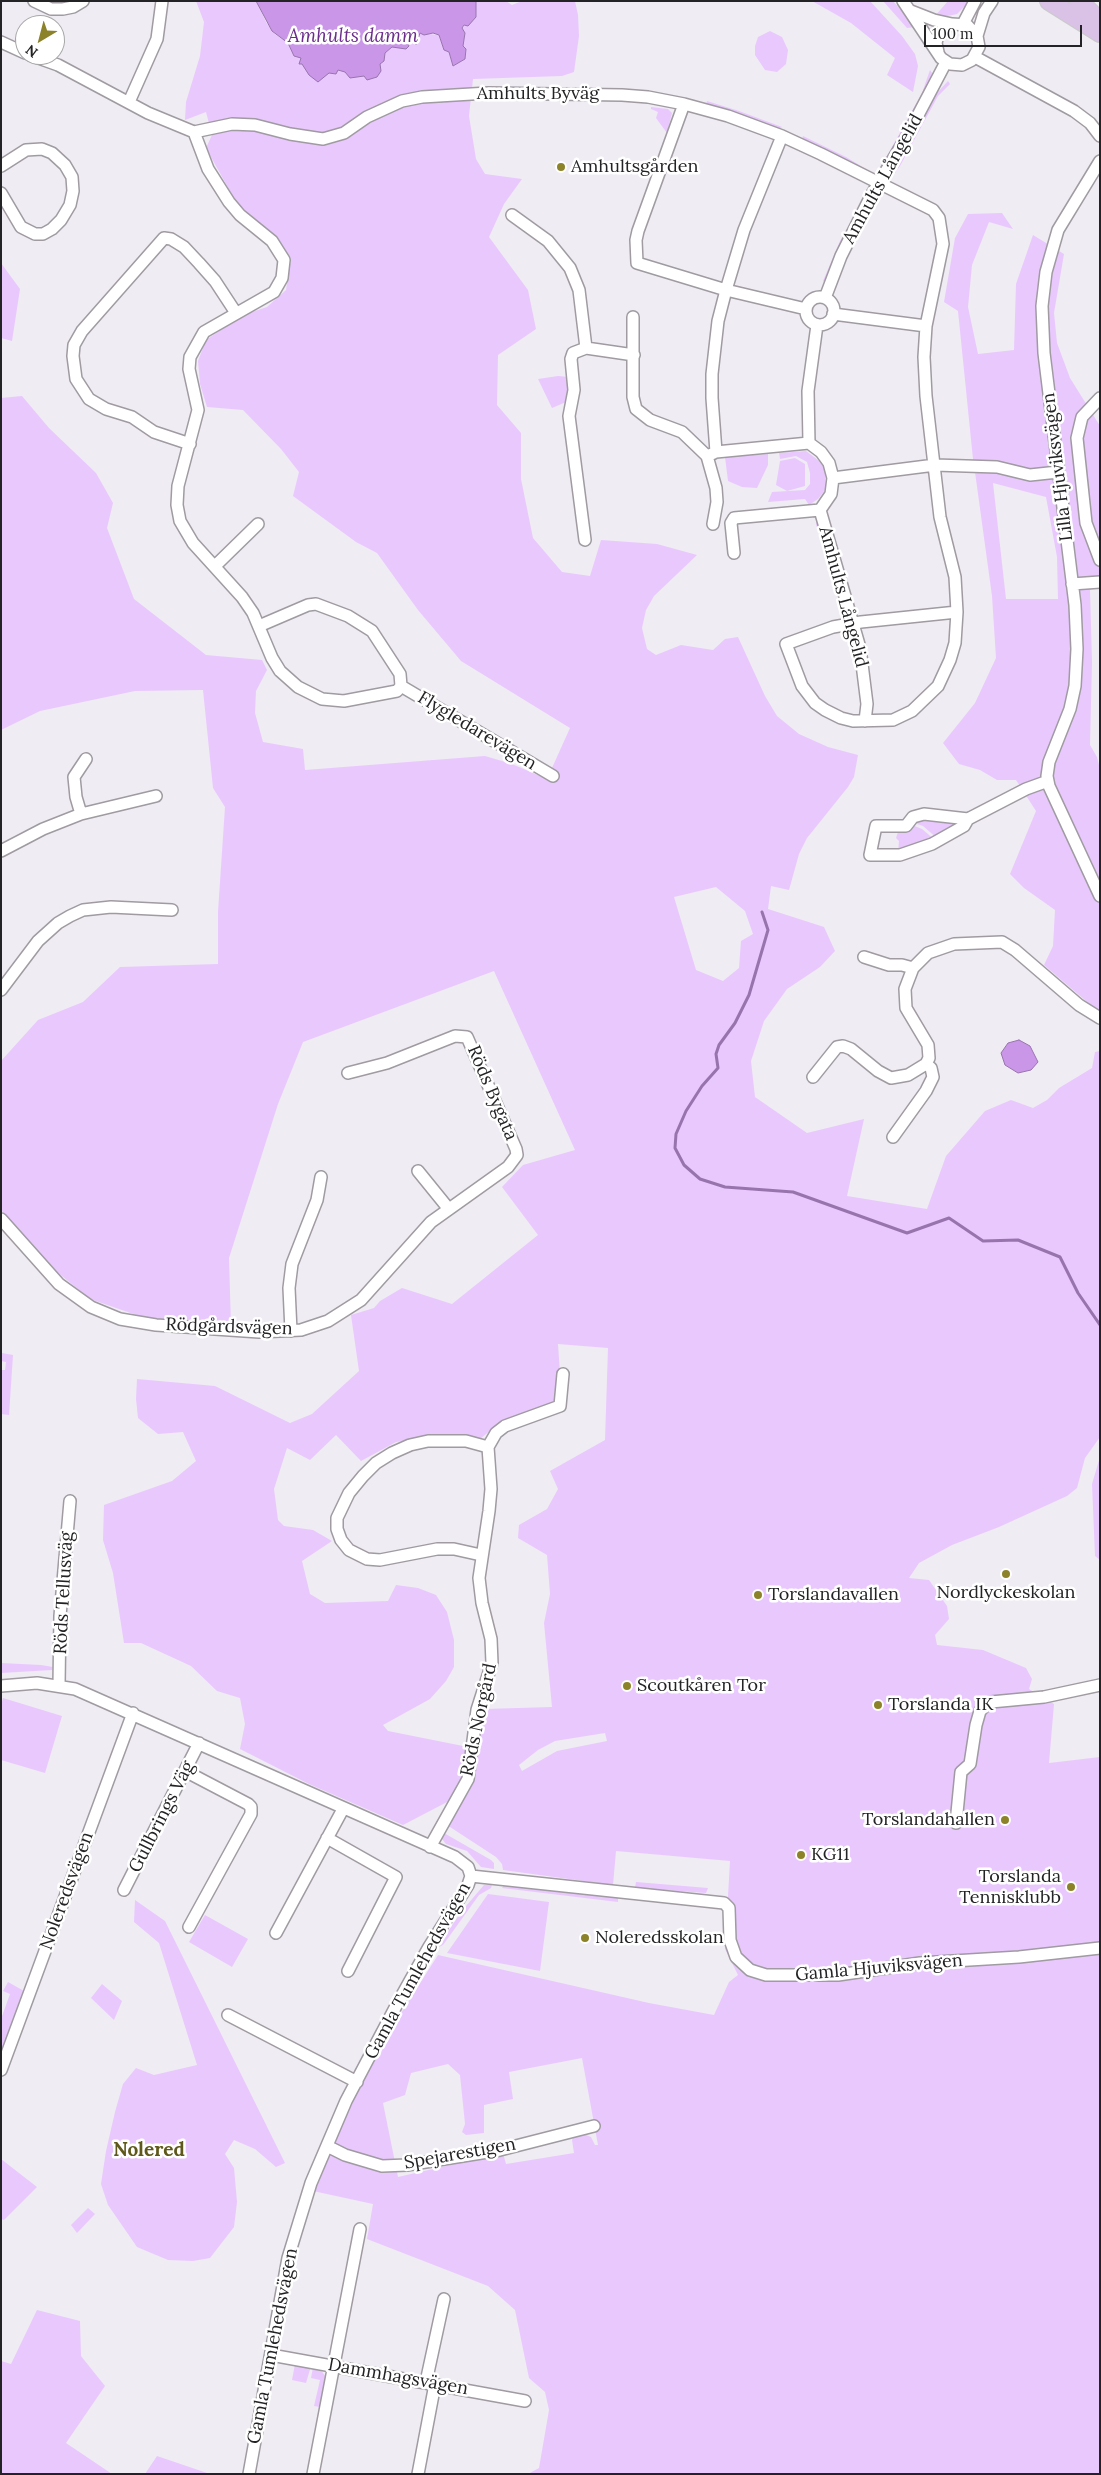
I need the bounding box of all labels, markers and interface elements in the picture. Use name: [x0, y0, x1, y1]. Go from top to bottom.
north arrow: [15, 15, 65, 65]
scale bar: [926, 15, 1084, 47]
text: 100 m: [932, 24, 973, 43]
water label: Amhults damm: [288, 26, 418, 48]
text: N: [22, 41, 41, 62]
street label: Amhults Byväg: [477, 83, 599, 105]
street label: Amhults Långelid: [838, 110, 928, 248]
place label: Amhultsgården: [571, 156, 698, 178]
marker: Amhultsgården: [555, 161, 567, 173]
street label: Lilla Hjuviksvägen: [1038, 392, 1078, 542]
street label: Amhults Långelid: [814, 524, 872, 670]
street label: Flygledarevägen: [414, 687, 540, 775]
street label: Röds Bygata: [462, 1042, 522, 1144]
street label: Rödgårdsvägen: [165, 1314, 293, 1340]
street label: Röds Tellusväg: [50, 1531, 78, 1655]
marker: Nordlyckeskolan: [1000, 1568, 1012, 1580]
place label: Nordlyckeskolan: [936, 1582, 1076, 1604]
place label: Torslandavallen: [768, 1584, 899, 1606]
marker: Torslandavallen: [752, 1589, 764, 1601]
street label: Röds Norgård: [456, 1662, 502, 1778]
place label: Scoutkåren Tor: [637, 1675, 766, 1697]
marker: Scoutkåren Tor: [621, 1680, 633, 1692]
place label: Torslanda IK: [888, 1694, 994, 1716]
marker: Torslanda IK: [872, 1699, 884, 1711]
street label: Gullbrings Väg: [125, 1758, 199, 1876]
place label: Torslandahallen: [862, 1809, 995, 1831]
marker: Torslandahallen: [999, 1814, 1011, 1826]
street label: Noleredsvägen: [36, 1829, 98, 1953]
place label: KG11: [811, 1844, 849, 1866]
marker: KG11: [795, 1849, 807, 1861]
place label: Torslanda Tennisklubb: [959, 1866, 1061, 1908]
street label: Gamla Tumlehedsvägen: [360, 1879, 476, 2063]
marker: Torslanda Tennisklubb: [1065, 1881, 1077, 1893]
place label: Noleredsskolan: [595, 1927, 724, 1949]
marker: Noleredsskolan: [579, 1932, 591, 1944]
street label: Gamla Hjuviksvägen: [794, 1950, 964, 1986]
street label: Spejarestigen: [403, 2134, 517, 2174]
district label: Nolered: [113, 2140, 185, 2162]
street label: Gamla Tumlehedsvägen: [243, 2246, 303, 2446]
street label: Dammhagsvägen: [326, 2354, 470, 2400]

